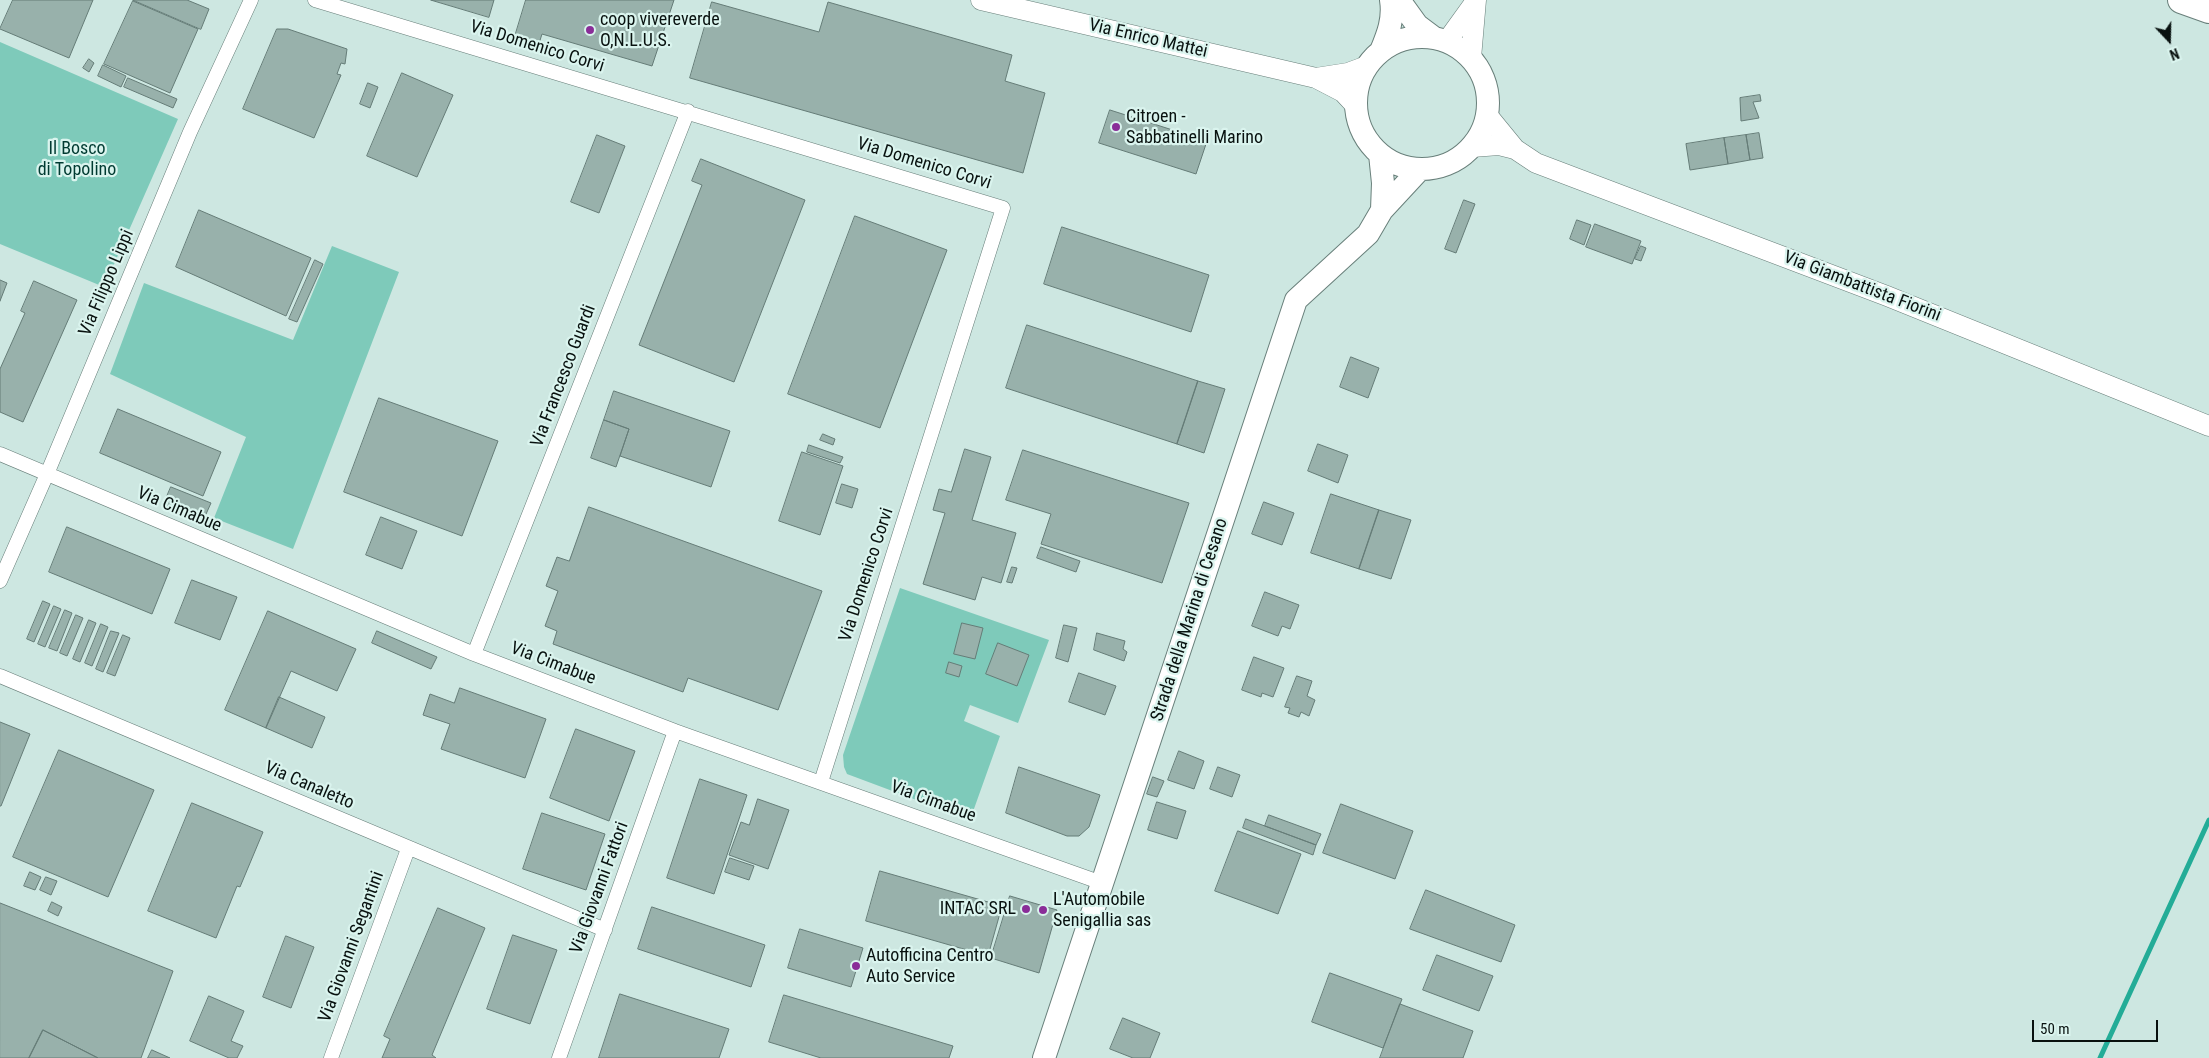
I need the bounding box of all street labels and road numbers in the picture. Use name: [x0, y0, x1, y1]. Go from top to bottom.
street label: Via Enrico Mattei: [1087, 15, 1209, 63]
street label: Via Domenico Corvi: [467, 16, 607, 78]
street label: Via Domenico Corvi: [854, 133, 994, 195]
street label: Via Filippo Lippi: [75, 227, 139, 339]
street label: Via Giambattista Fiorini: [1780, 247, 1944, 327]
street label: Via Francesco Guardi: [527, 302, 601, 450]
street label: Via Cimabue: [134, 483, 224, 537]
street label: Via Domenico Corvi: [835, 505, 899, 645]
street label: Strada della Marina di Cesano: [1147, 516, 1233, 724]
street label: Via Cimabue: [507, 638, 599, 690]
street label: Via Canaletto: [261, 757, 357, 815]
street label: Via Cimabue: [887, 777, 979, 827]
street label: Via Giovanni Fattori: [566, 819, 634, 957]
street label: Via Giovanni Segantini: [315, 869, 389, 1025]

